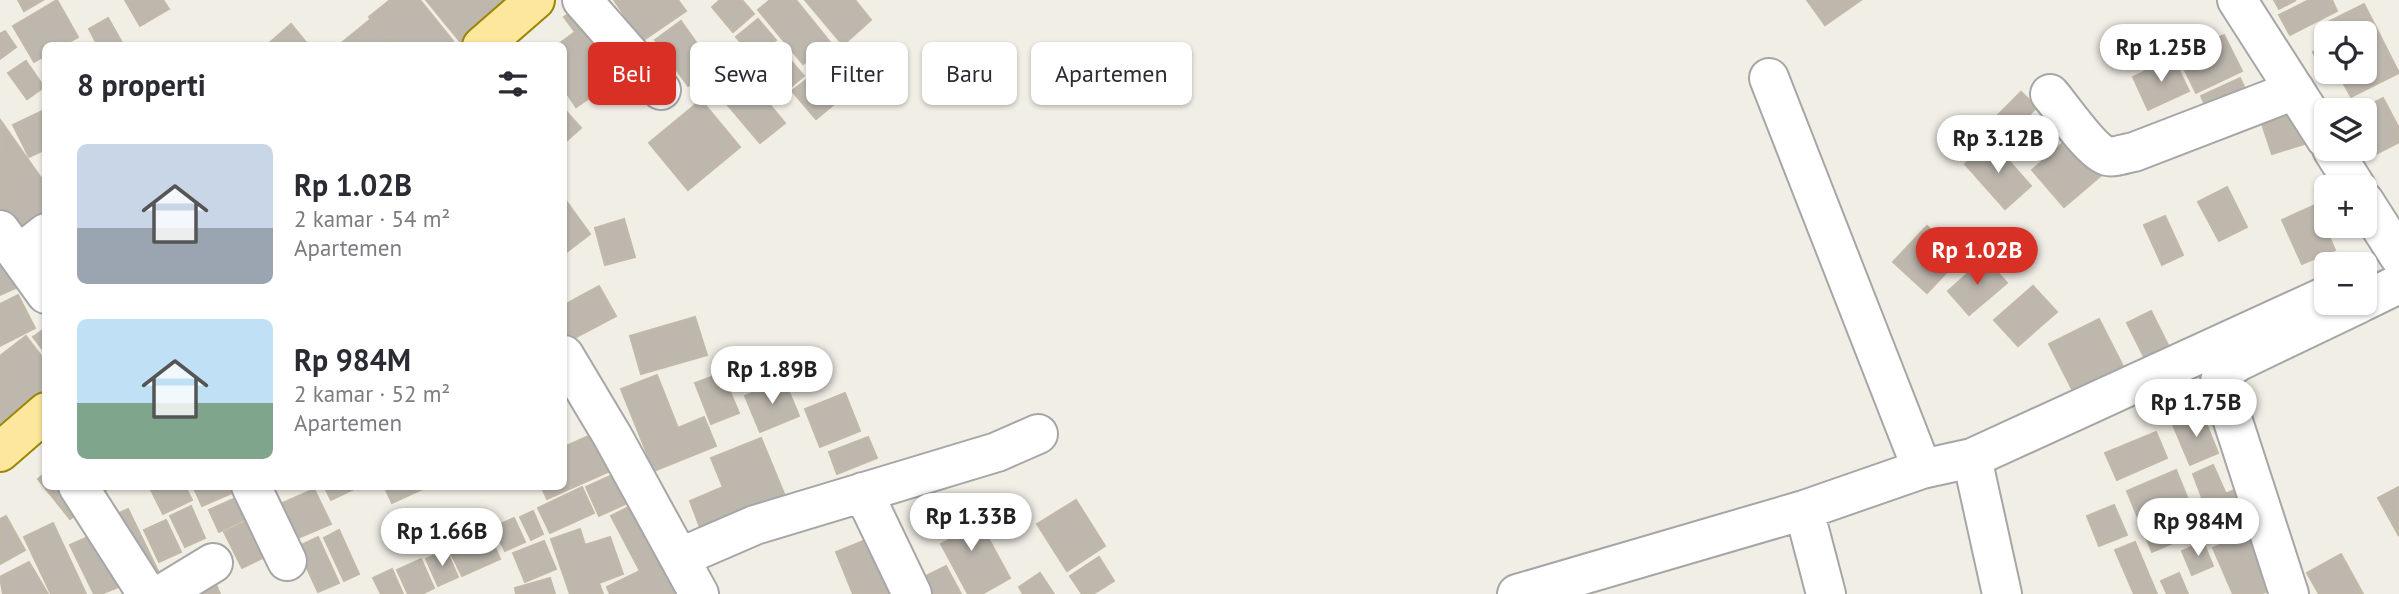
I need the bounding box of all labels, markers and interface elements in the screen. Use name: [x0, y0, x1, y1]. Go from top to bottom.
map controls: [2314, 21, 2377, 315]
button: locate: [2314, 21, 2377, 84]
pin: Rp 1.25B: [2089, 24, 2233, 84]
text: Rp 1.25B: [2116, 32, 2206, 61]
chip: Beli: [588, 42, 676, 105]
chip: Sewa: [690, 42, 792, 105]
chip: Filter: [806, 42, 908, 105]
chip: Baru: [922, 42, 1017, 105]
chip: Apartemen: [1031, 42, 1192, 105]
text: 8 properti: [77, 65, 206, 104]
icon: filters: [494, 65, 532, 103]
button: layers: [2314, 98, 2377, 161]
pin: Rp 3.12B: [1926, 116, 2070, 175]
text: Rp 3.12B: [1953, 123, 2043, 152]
text: Rp 1.02B: [294, 165, 412, 204]
icon: home: [133, 172, 217, 256]
button: +: [2314, 175, 2377, 238]
text: 2 kamar · 54 m²: [294, 204, 450, 233]
pin: Rp 1.02B: [1905, 228, 2049, 287]
text: Apartemen: [294, 233, 402, 262]
text: Rp 1.02B: [1932, 235, 2022, 264]
button: −: [2314, 252, 2377, 315]
text: Rp 984M: [294, 340, 411, 379]
pin: Rp 1.89B: [700, 346, 844, 406]
icon: home: [133, 347, 217, 431]
text: Rp 1.89B: [727, 354, 817, 383]
text: 2 kamar · 52 m²: [294, 379, 450, 408]
pin: Rp 1.75B: [2124, 380, 2268, 439]
text: Rp 1.75B: [2151, 387, 2241, 416]
text: Apartemen: [294, 408, 402, 437]
pin: Rp 1.33B: [899, 494, 1043, 553]
pin: Rp 984M: [2133, 498, 2263, 558]
text: Rp 1.33B: [926, 501, 1016, 530]
text: Rp 984M: [2153, 506, 2243, 535]
pin: Rp 1.66B: [370, 508, 514, 568]
text: Rp 1.66B: [397, 516, 487, 545]

